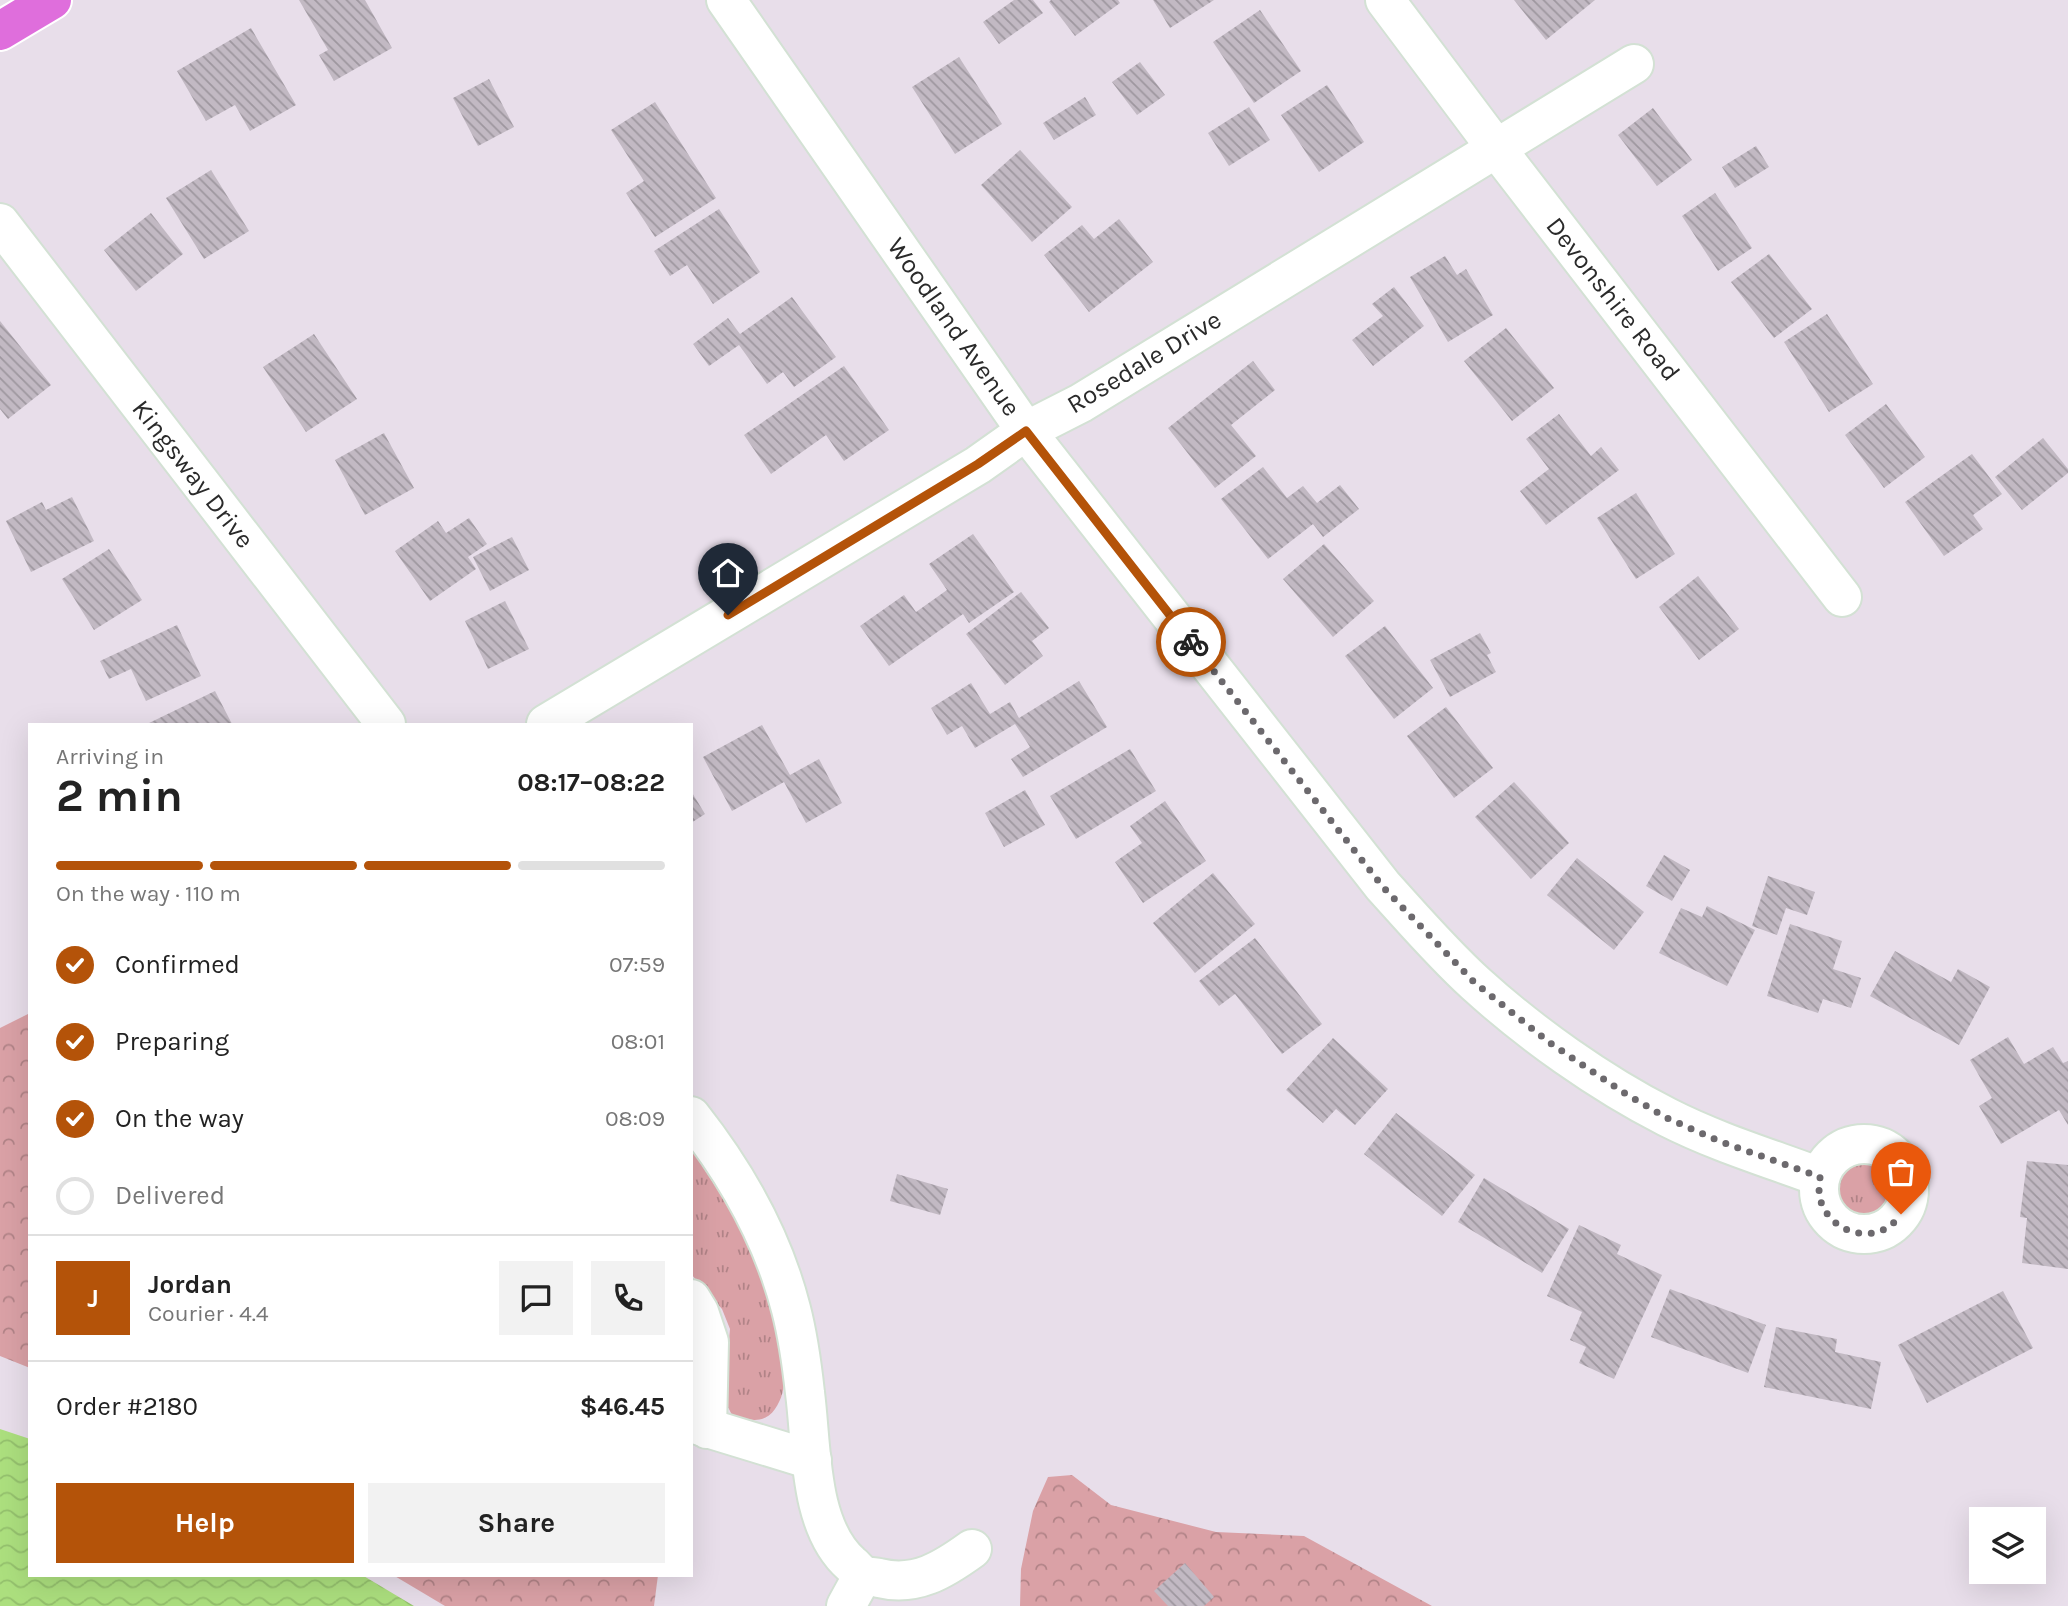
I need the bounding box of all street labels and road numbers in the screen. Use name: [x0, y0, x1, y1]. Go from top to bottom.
street label: Devonshire Road: [1539, 211, 1687, 387]
street label: Woodland Avenue: [881, 232, 1027, 422]
street label: Rosedale Drive: [1061, 304, 1227, 420]
street label: Kingsway Drive: [125, 394, 261, 554]

